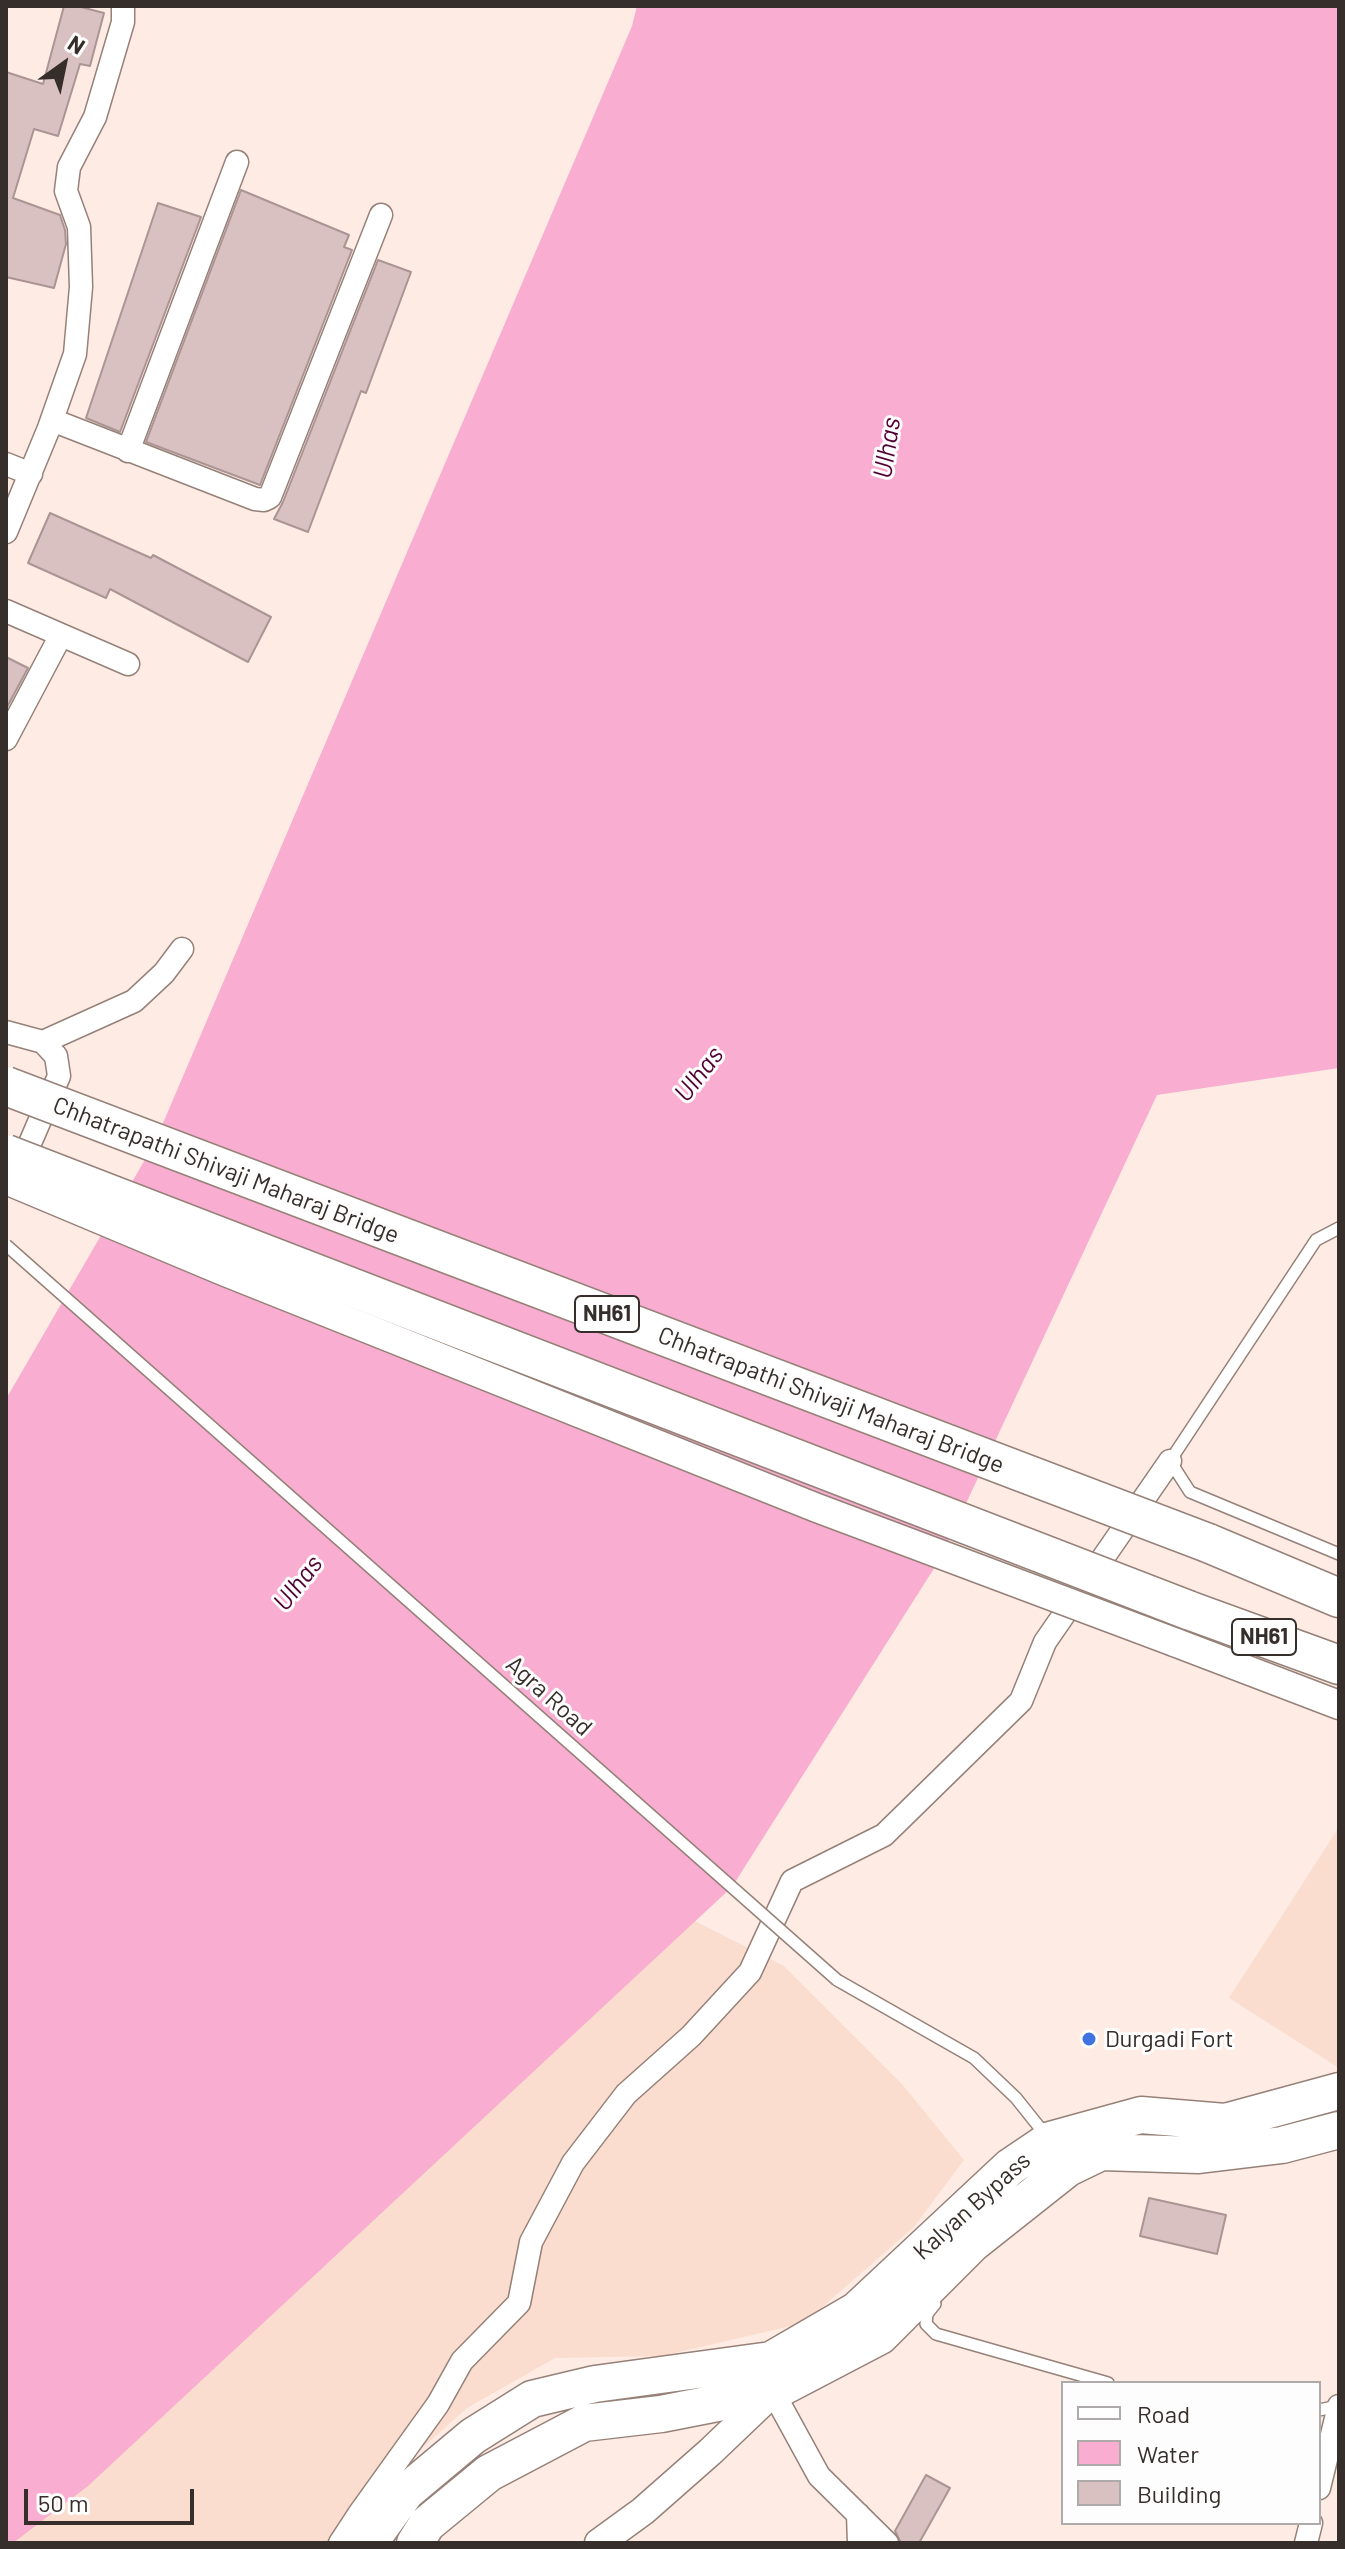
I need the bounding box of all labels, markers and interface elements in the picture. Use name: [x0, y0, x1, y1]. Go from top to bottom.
north arrow: [24, 24, 104, 104]
text: N: [64, 29, 90, 59]
water label: Ulhas: [867, 415, 907, 481]
water label: Ulhas: [668, 1040, 730, 1108]
street label: Chhatrapathi Shivaji Maharaj Bridge: [49, 1091, 403, 1249]
road number: NH61: [575, 1296, 639, 1332]
street label: Chhatrapathi Shivaji Maharaj Bridge: [654, 1321, 1008, 1479]
water label: Ulhas: [267, 1549, 329, 1617]
road number: NH61: [1232, 1619, 1296, 1655]
street label: Agra Road: [500, 1650, 598, 1742]
place label: Durgadi Fort: [1105, 2025, 1233, 2053]
marker: Durgadi Fort: [1080, 2030, 1098, 2048]
street label: Kalyan Bypass: [908, 2146, 1036, 2266]
legend: [1061, 2381, 1321, 2525]
text: Road: [1137, 2399, 1190, 2428]
text: Water: [1137, 2439, 1199, 2468]
scale bar: [28, 2473, 198, 2523]
text: Building: [1137, 2479, 1221, 2508]
text: 50 m: [38, 2488, 89, 2517]

